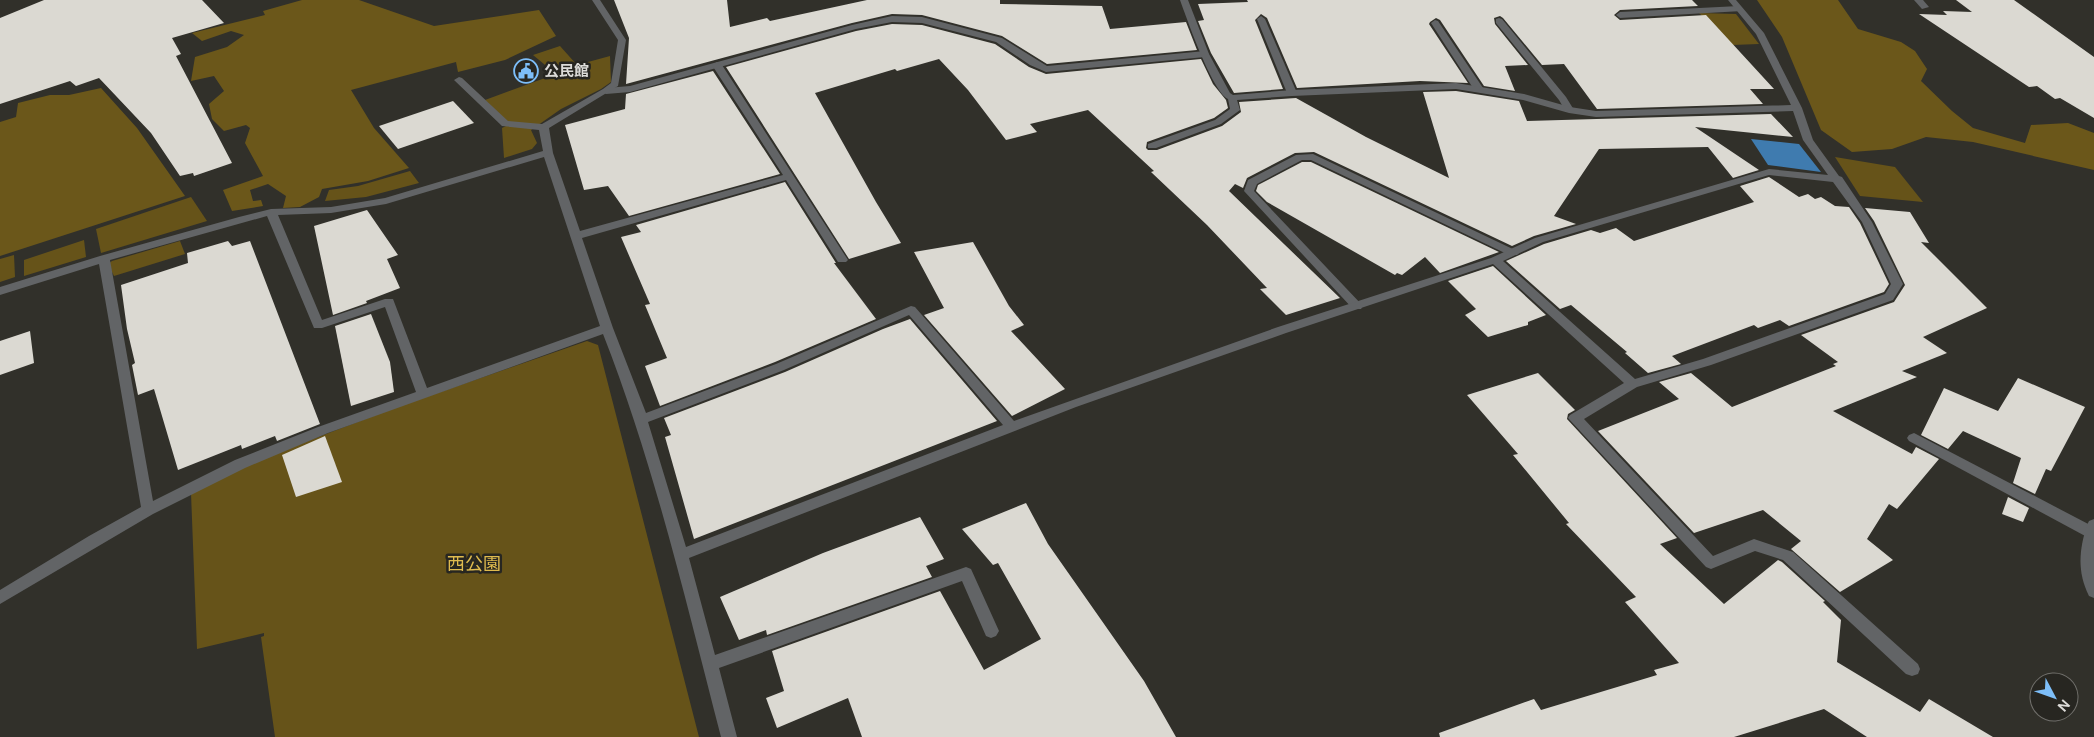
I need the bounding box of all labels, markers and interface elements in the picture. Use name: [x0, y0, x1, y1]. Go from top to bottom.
public building icon: 公民館: [513, 58, 539, 84]
place label: 公民館: [544, 61, 589, 81]
park label: 西公園: [447, 552, 501, 576]
north arrow: [2029, 672, 2079, 722]
text: N: [2054, 696, 2074, 715]

